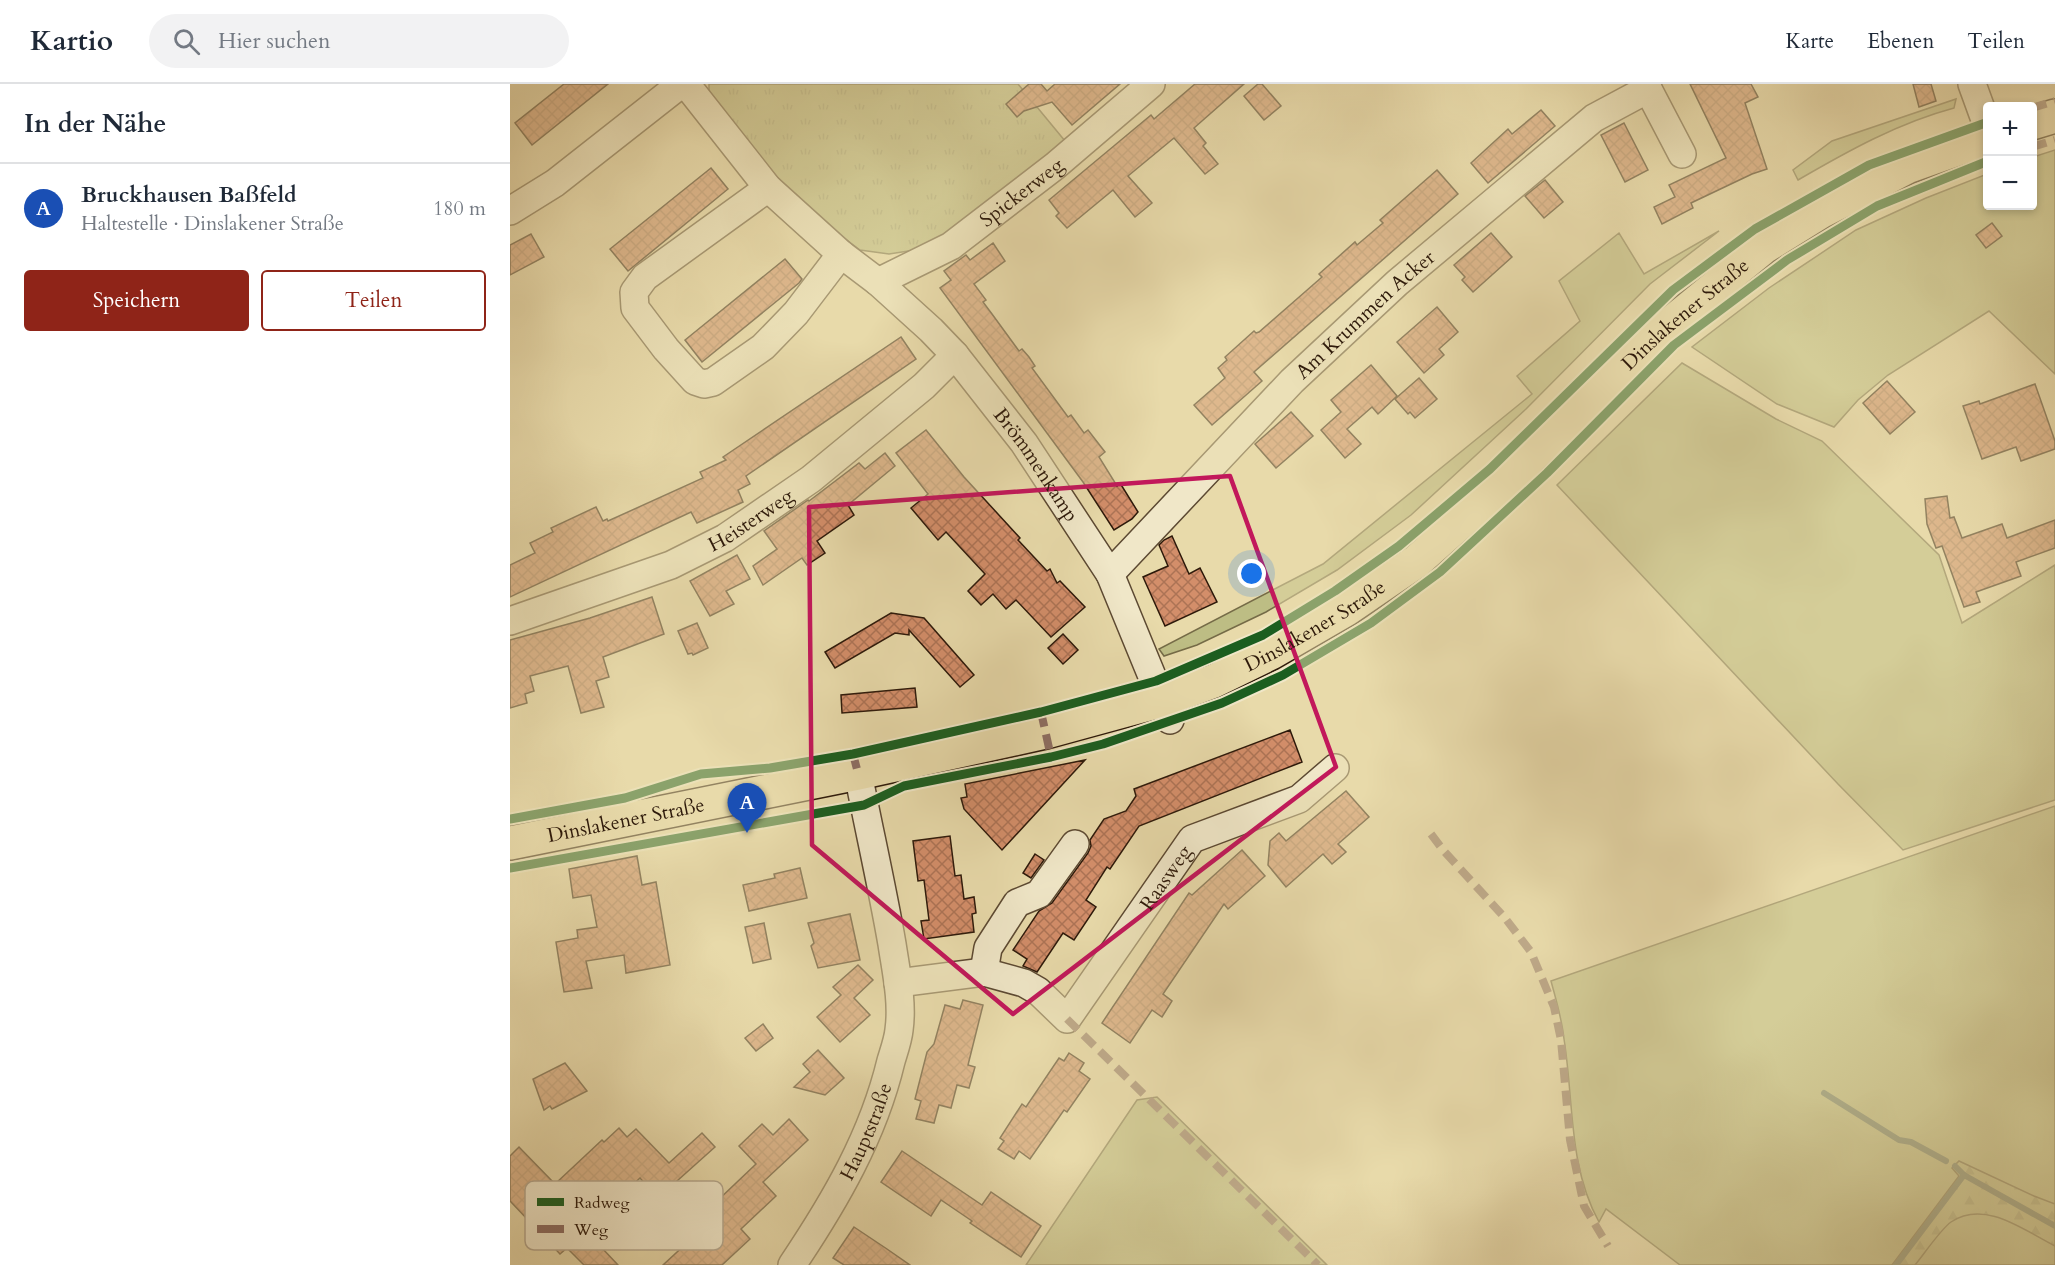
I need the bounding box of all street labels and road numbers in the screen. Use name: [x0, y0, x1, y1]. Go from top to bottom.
street label: Spickerweg: [974, 151, 1070, 233]
street label: Am Krummen Acker: [1289, 243, 1441, 385]
street label: Dinslakener Straße: [1615, 252, 1754, 376]
street label: Brömmenkamp: [988, 402, 1085, 527]
street label: Heisterweg: [703, 481, 799, 558]
street label: Dinslakener Straße: [1239, 573, 1391, 678]
street label: Dinslakener Straße: [545, 791, 707, 849]
street label: Raasweg: [1133, 839, 1198, 916]
street label: Hauptstraße: [833, 1080, 898, 1185]

